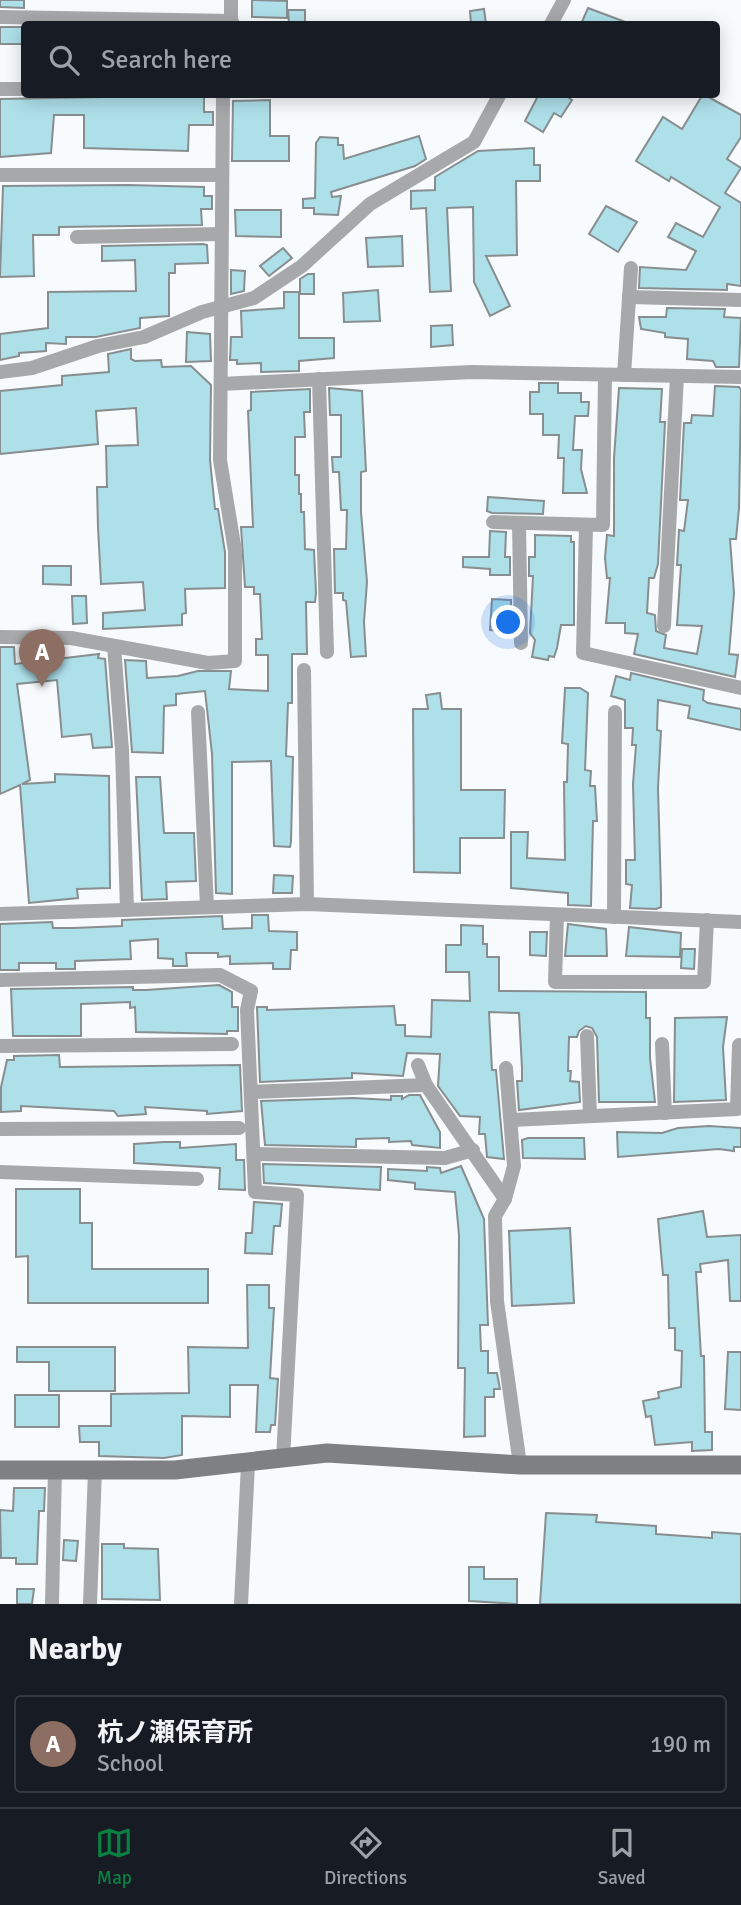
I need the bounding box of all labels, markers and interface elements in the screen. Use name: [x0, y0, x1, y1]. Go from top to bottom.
search box: [21, 21, 720, 98]
icon: search: [45, 41, 83, 79]
text: Search here: [101, 44, 232, 76]
your location: [491, 605, 525, 639]
pin: A: [19, 629, 65, 687]
text: Nearby: [28, 1631, 122, 1668]
text: 杭ノ瀬保育所: [97, 1717, 253, 1749]
text: A: [46, 1730, 60, 1759]
text: 190 m: [650, 1730, 711, 1759]
text: School: [97, 1749, 164, 1778]
tab: Map: [95, 1824, 133, 1890]
tab: Directions: [324, 1824, 407, 1890]
tab: Saved: [598, 1824, 646, 1890]

